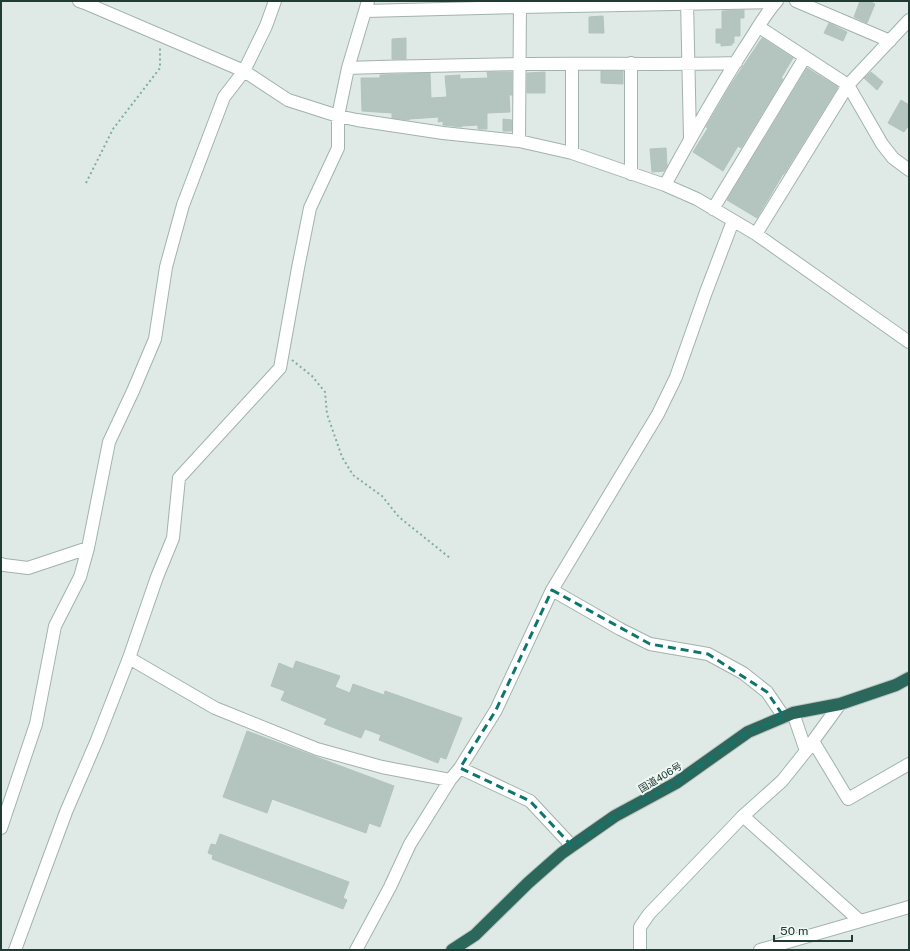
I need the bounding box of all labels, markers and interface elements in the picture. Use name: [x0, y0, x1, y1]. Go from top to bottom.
street label: 国道406号: [636, 759, 684, 795]
scale bar: [774, 917, 852, 943]
text: 50 m: [780, 924, 808, 938]

